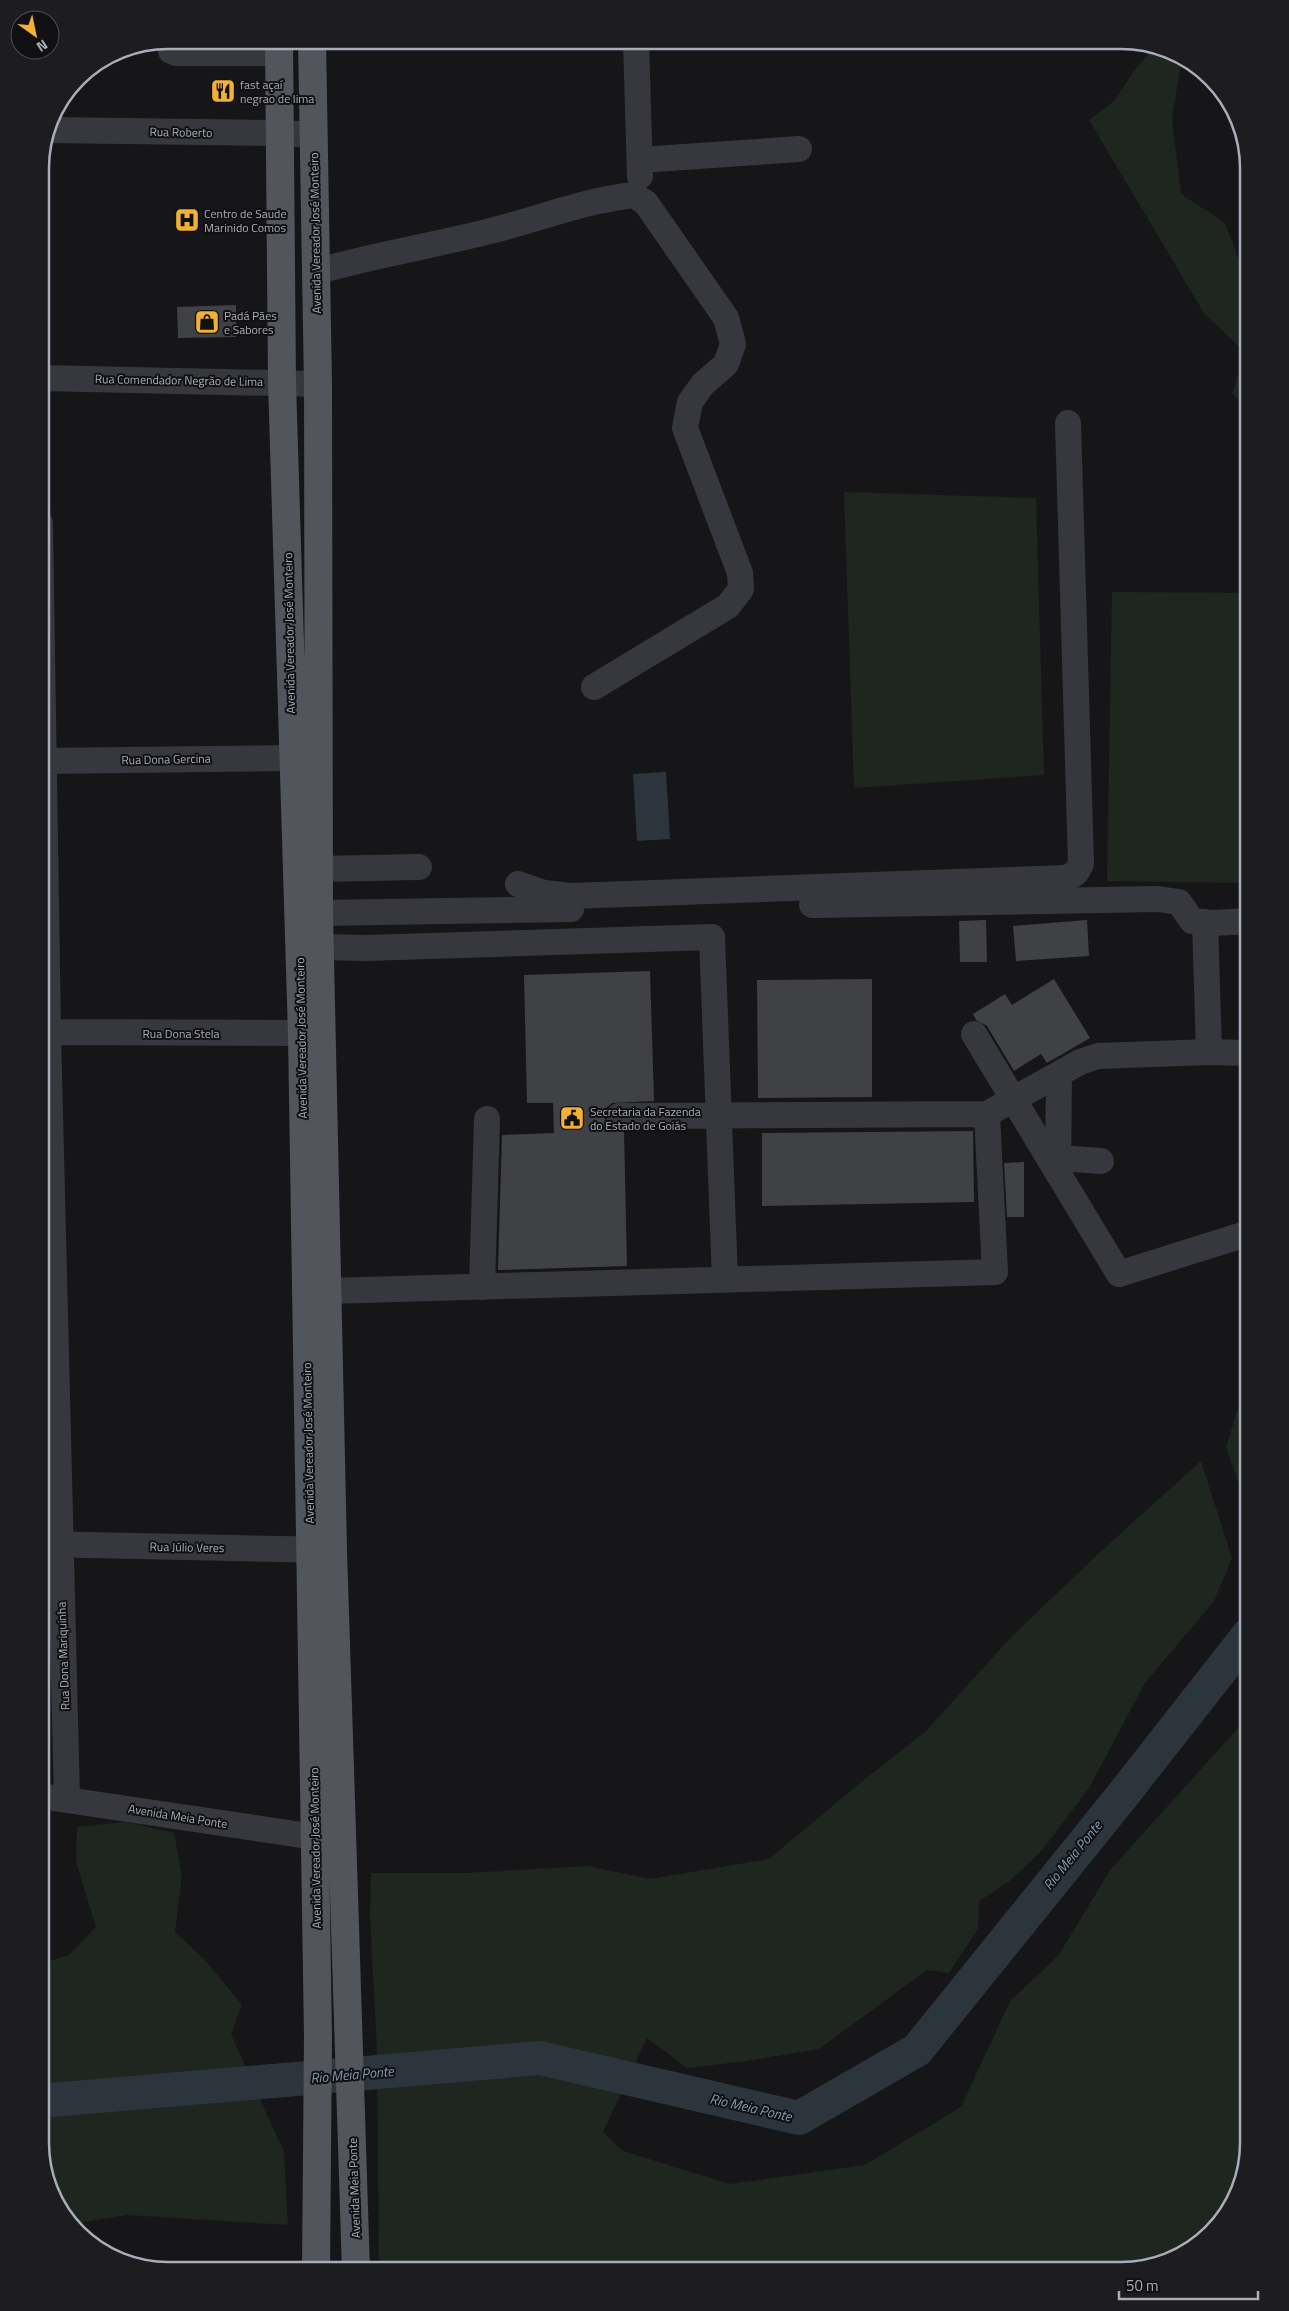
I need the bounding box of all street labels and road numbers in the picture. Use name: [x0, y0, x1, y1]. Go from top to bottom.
street label: Rua Roberto: [149, 122, 213, 142]
street label: Avenida Vereador José Monteiro: [304, 152, 326, 314]
street label: Rua Comendador Negrão de Lima: [95, 369, 263, 391]
street label: Avenida Vereador José Monteiro: [278, 552, 300, 714]
street label: Rua Dona Gercina: [121, 749, 211, 769]
street label: Avenida Vereador José Monteiro: [290, 957, 312, 1119]
street label: Rua Dona Stela: [142, 1024, 220, 1043]
street label: Avenida Vereador José Monteiro: [297, 1362, 319, 1524]
street label: Rua Júlio Veres: [149, 1537, 225, 1557]
street label: Rua Dona Mariquinha: [52, 1601, 74, 1711]
street label: Avenida Vereador José Monteiro: [304, 1767, 326, 1929]
street label: Avenida Meia Ponte: [127, 1799, 229, 1833]
street label: Avenida Meia Ponte: [343, 2138, 365, 2238]

